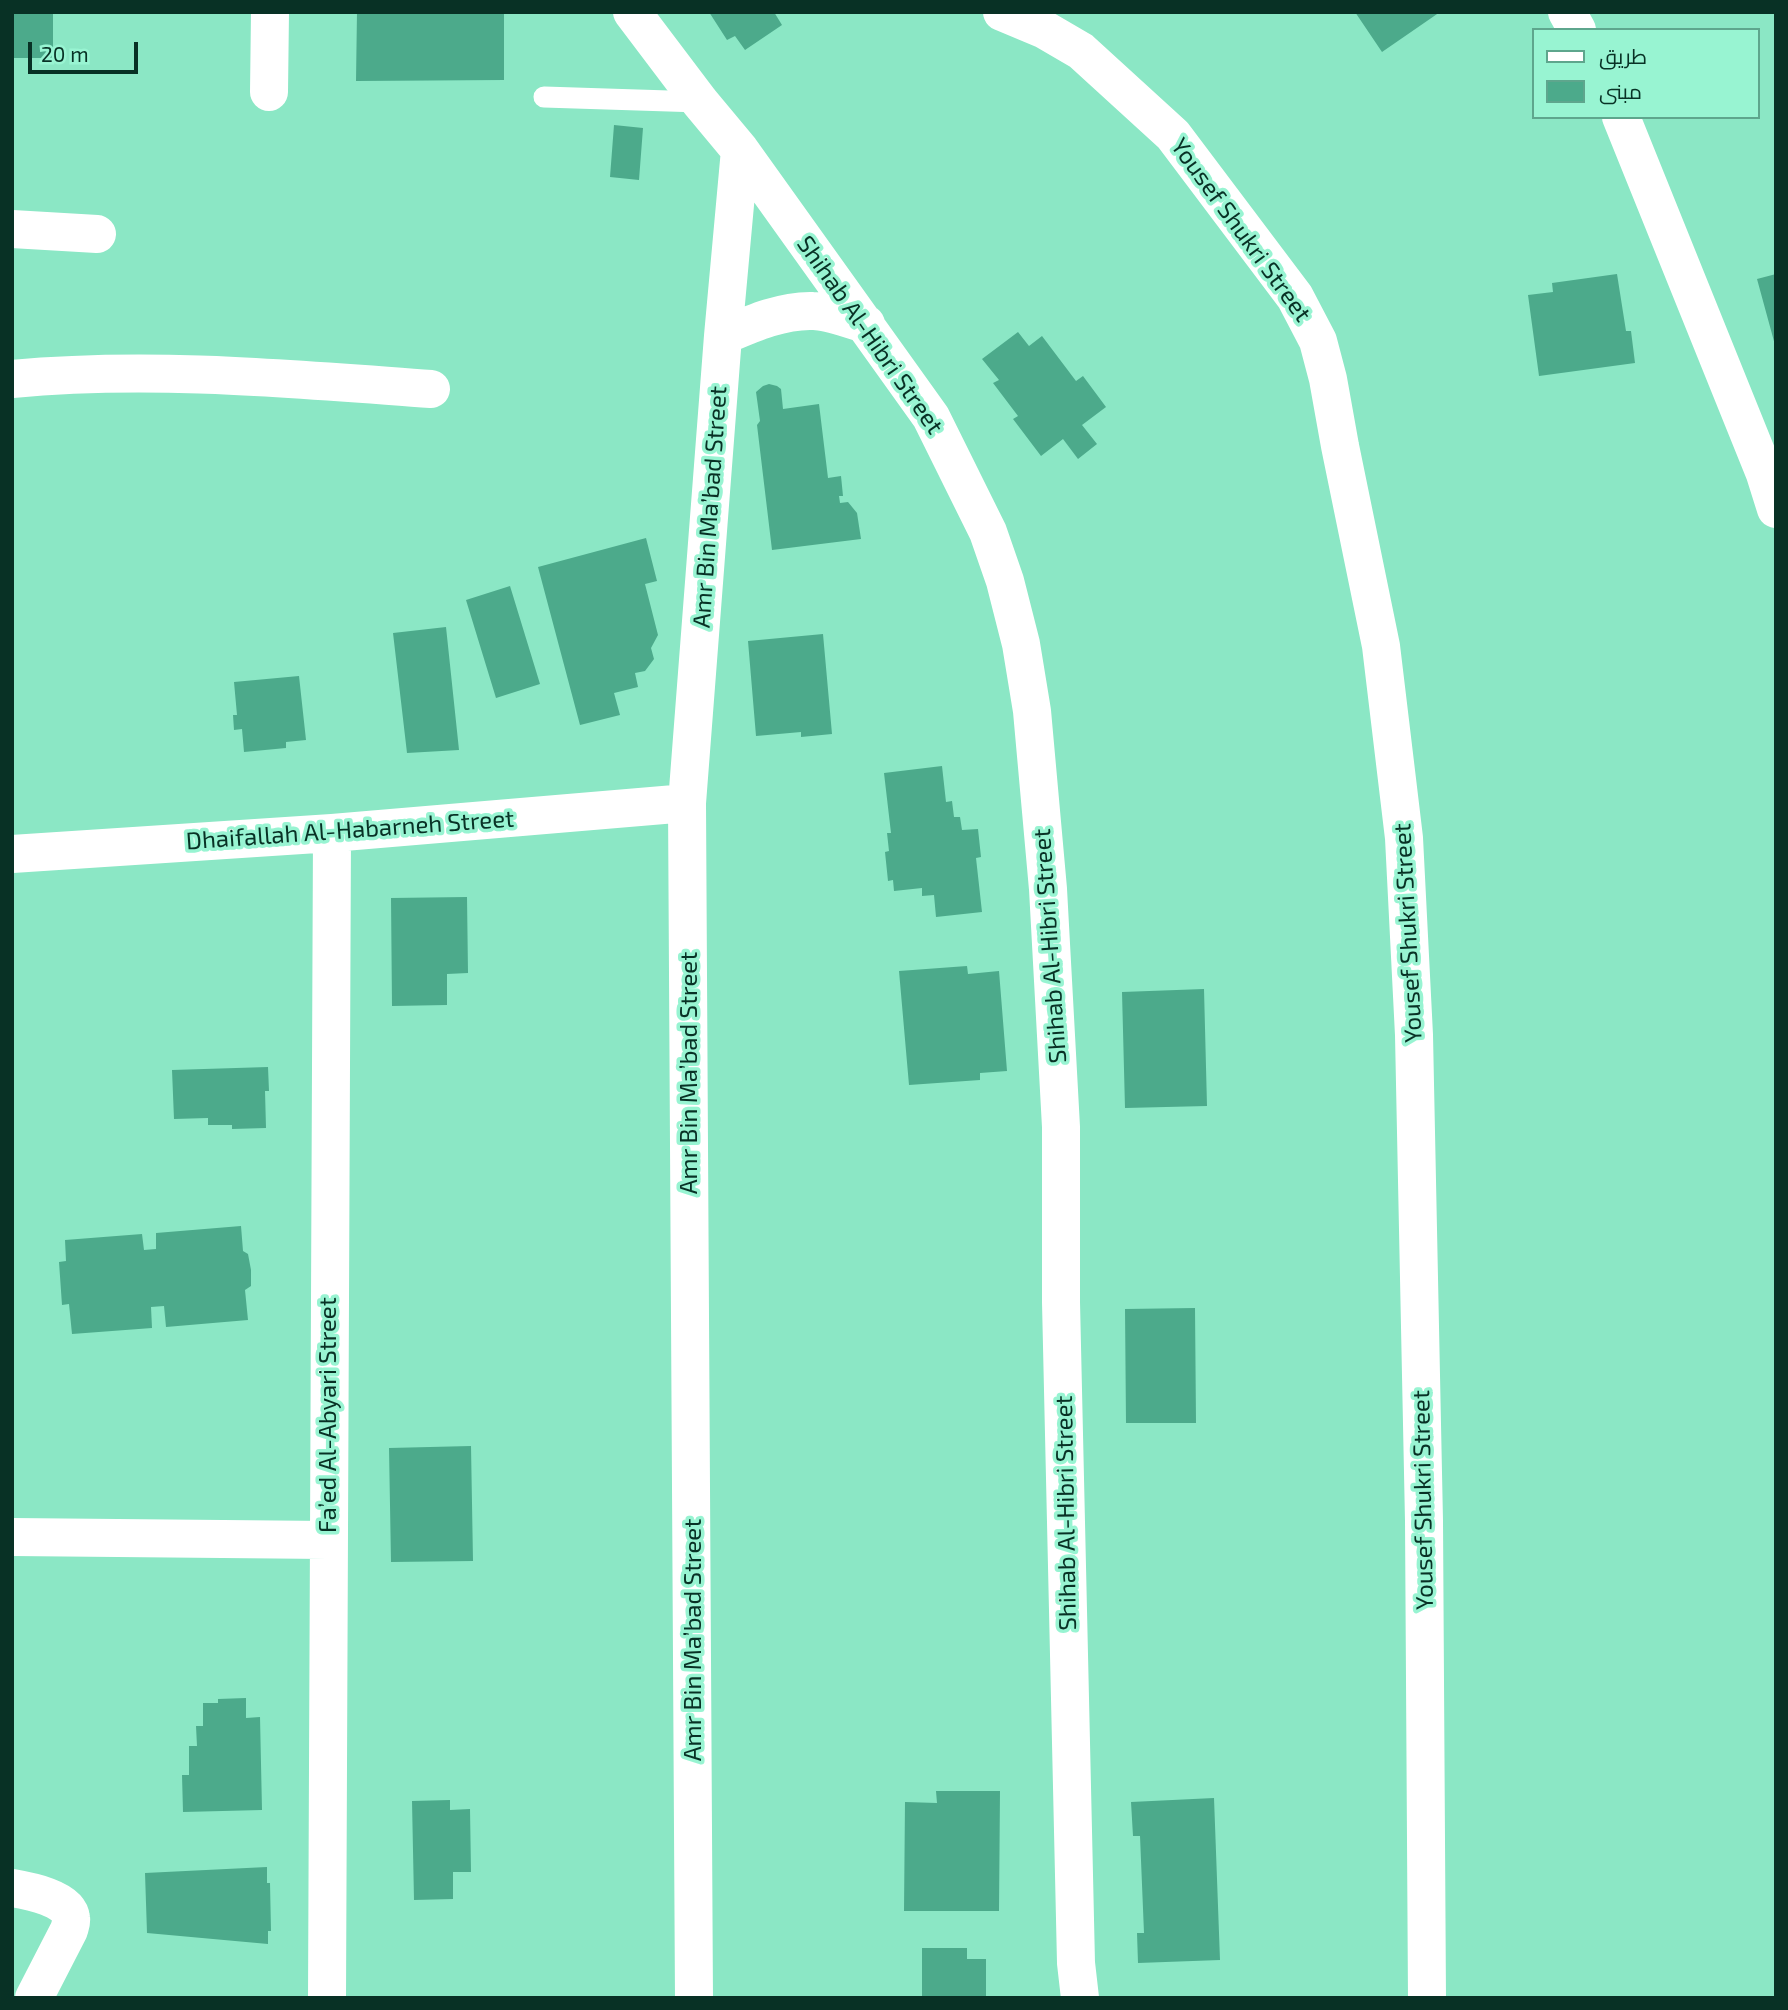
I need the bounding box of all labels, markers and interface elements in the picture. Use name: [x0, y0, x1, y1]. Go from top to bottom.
scale bar: [32, 28, 142, 72]
legend: [1532, 28, 1760, 119]
text: 20 m: [41, 41, 89, 66]
text: طريق: [1599, 43, 1647, 68]
text: مبنى: [1599, 78, 1642, 103]
street label: Yousef Shukri Street: [1165, 133, 1317, 327]
street label: Shihab Al-Hibri Street: [791, 230, 949, 440]
street label: Amr Bin Ma’bad Street: [687, 385, 733, 629]
street label: Dhaifallah Al-Habarneh Street: [185, 804, 515, 856]
street label: Yousef Shukri Street: [1388, 822, 1428, 1044]
street label: Shihab Al-Hibri Street: [1027, 828, 1073, 1064]
street label: Amr Bin Ma’bad Street: [675, 952, 703, 1194]
street label: Fa’ed Al-Abyari Street: [314, 1297, 342, 1533]
street label: Yousef Shukri Street: [1407, 1390, 1439, 1610]
street label: Shihab Al-Hibri Street: [1050, 1395, 1082, 1631]
street label: Amr Bin Ma’bad Street: [679, 1519, 707, 1761]

